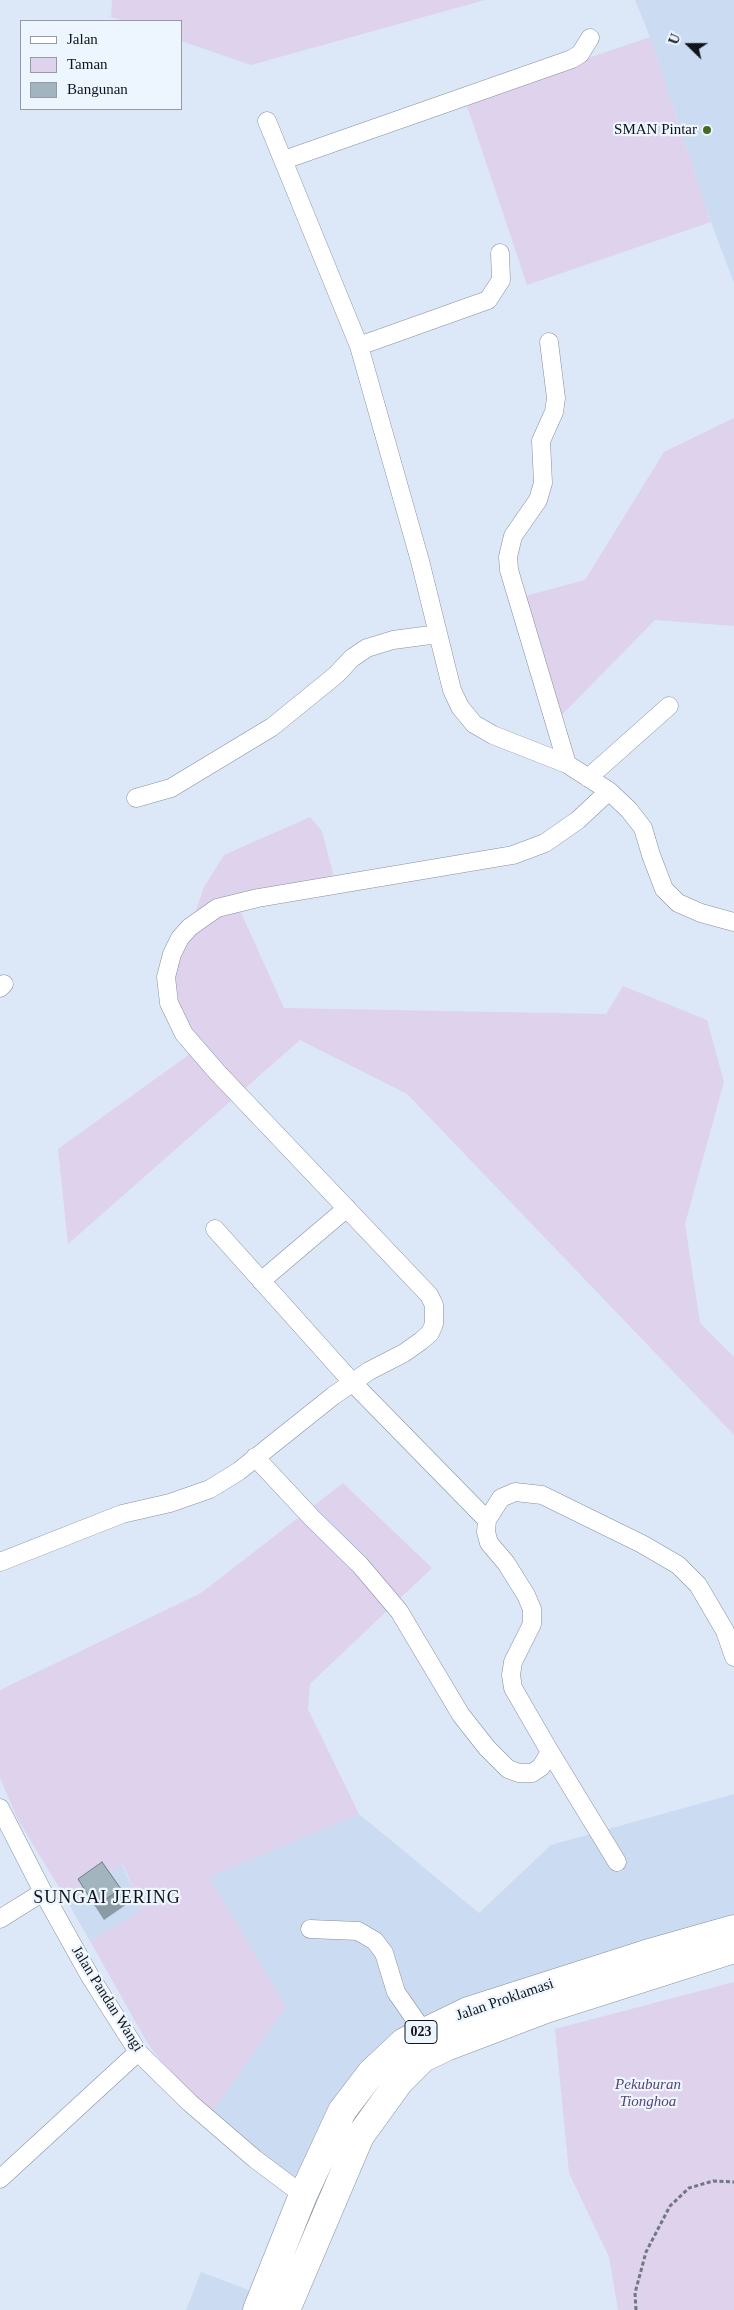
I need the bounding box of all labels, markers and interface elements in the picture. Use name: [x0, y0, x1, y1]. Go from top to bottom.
legend: [20, 20, 182, 110]
north arrow: [664, 20, 714, 70]
text: Jalan: [67, 31, 98, 47]
text: U: [666, 32, 683, 47]
text: Taman: [67, 56, 108, 72]
text: Bangunan: [67, 81, 128, 97]
place label: SMAN Pintar: [614, 121, 697, 139]
marker: SMAN Pintar: [701, 124, 713, 136]
district label: SUNGAI JERING: [32, 1887, 182, 1909]
street label: Jalan Pandan Wangi: [67, 1943, 147, 2055]
street label: Jalan Proklamasi: [454, 1975, 556, 2025]
road number: 023: [405, 2020, 437, 2044]
park label: Pekuburan Tionghoa: [615, 2076, 681, 2111]

